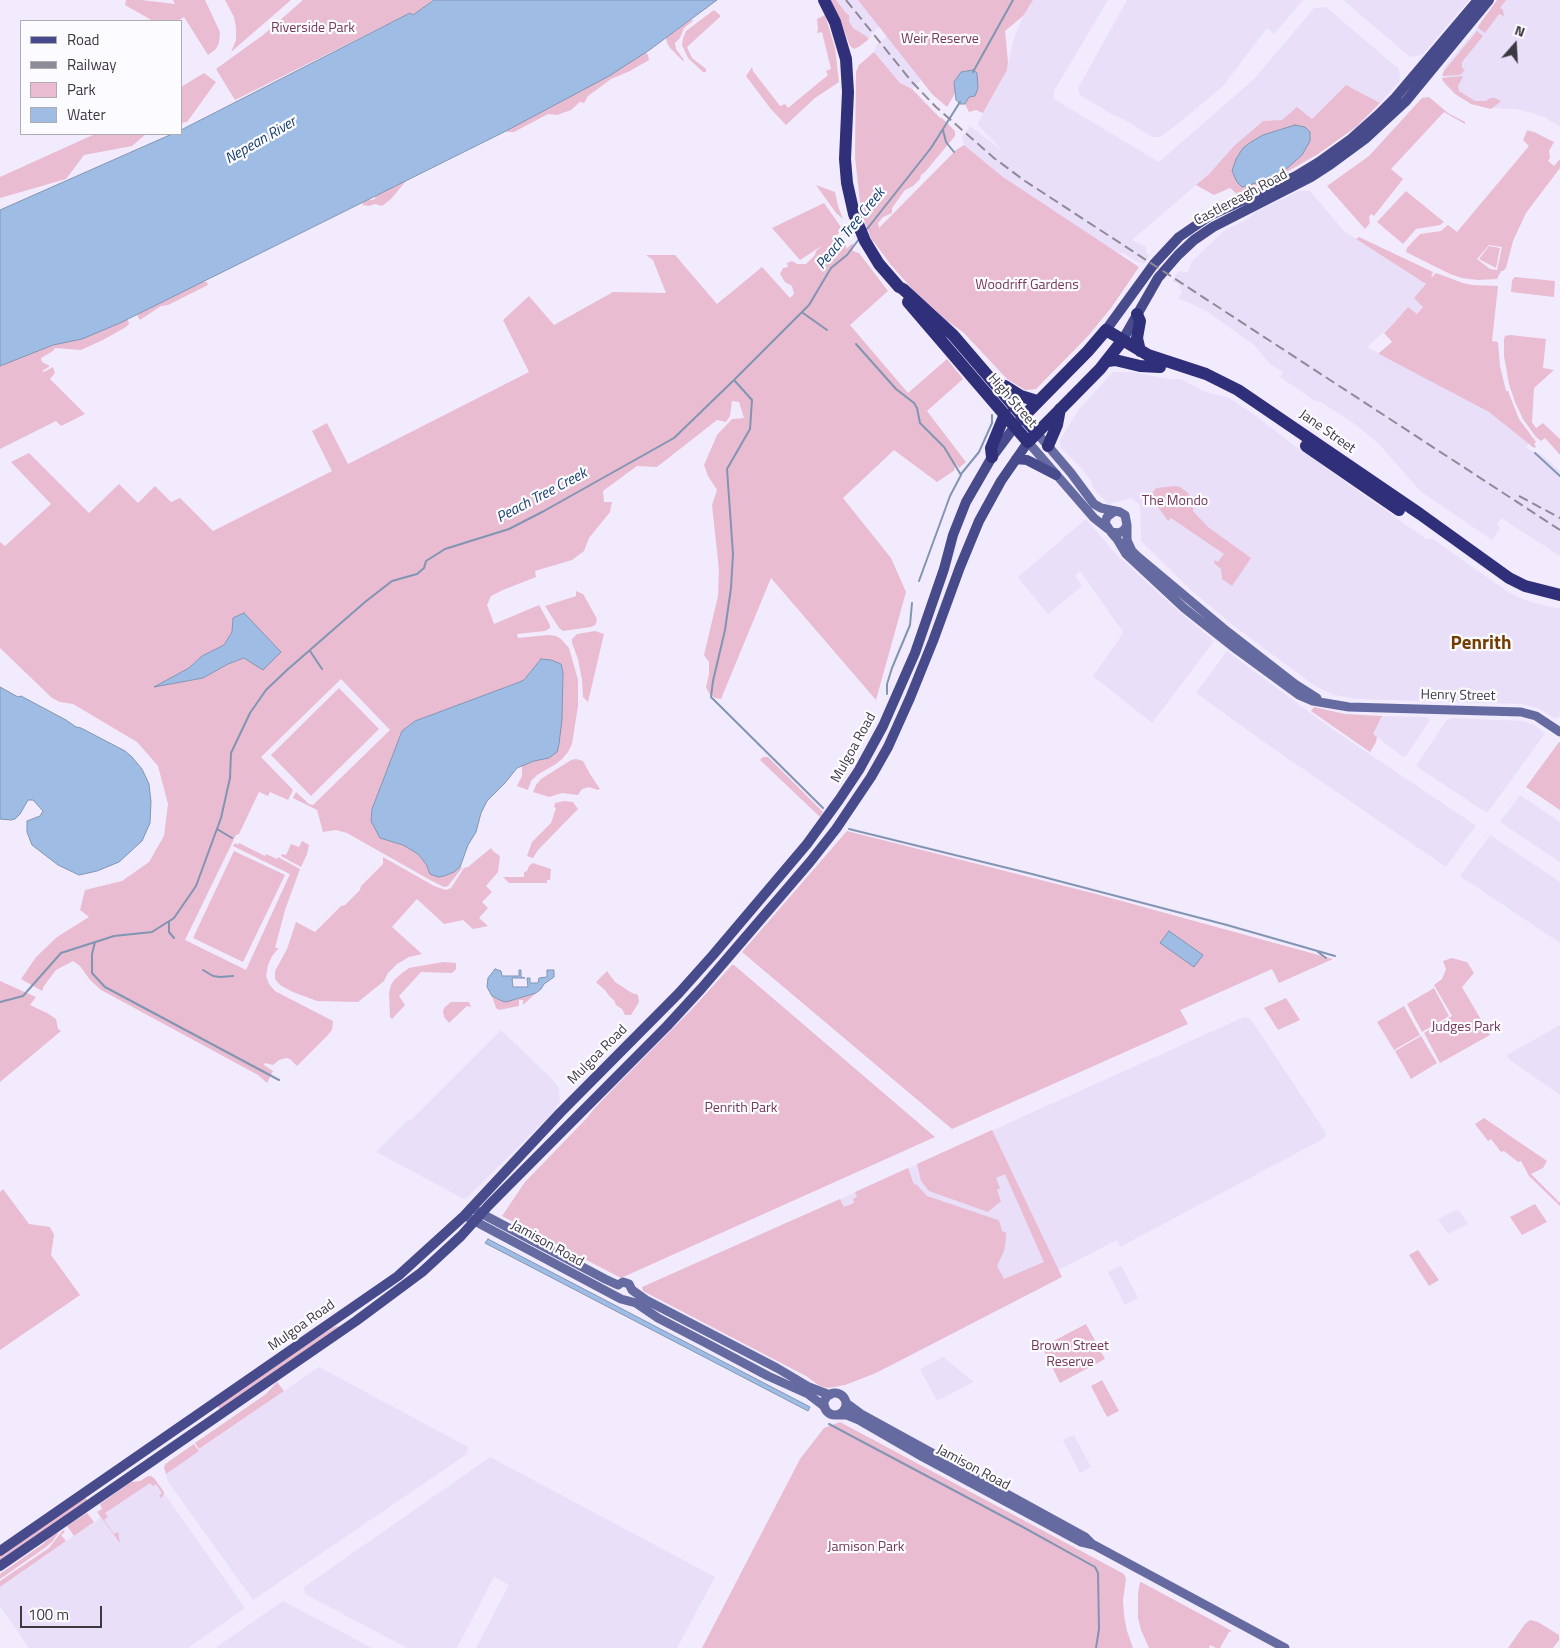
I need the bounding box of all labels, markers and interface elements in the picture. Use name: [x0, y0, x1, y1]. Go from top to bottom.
text: N: [1512, 19, 1528, 42]
legend: [20, 20, 182, 135]
north arrow: [1490, 20, 1540, 70]
park label: Riverside Park: [271, 21, 355, 37]
text: Road: [67, 28, 99, 51]
park label: Weir Reserve: [901, 32, 979, 48]
text: Railway: [67, 53, 117, 76]
text: Park: [67, 78, 96, 101]
text: Water: [67, 103, 106, 126]
water label: Nepean River: [222, 113, 300, 169]
street label: Castlereagh Road: [1191, 166, 1291, 230]
water label: Peach Tree Creek: [813, 185, 889, 273]
park label: Woodriff Gardens: [975, 278, 1079, 294]
street label: High Street: [984, 370, 1040, 432]
street label: Jane Street: [1296, 407, 1358, 457]
water label: Peach Tree Creek: [494, 465, 590, 527]
park label: The Mondo: [1142, 494, 1208, 510]
district label: Penrith: [1451, 633, 1511, 655]
street label: Henry Street: [1420, 687, 1496, 705]
street label: Mulgoa Road: [828, 710, 880, 786]
park label: Judges Park: [1431, 1020, 1501, 1036]
street label: Mulgoa Road: [565, 1022, 631, 1088]
park label: Penrith Park: [704, 1101, 778, 1117]
street label: Jamison Road: [508, 1217, 586, 1271]
street label: Mulgoa Road: [265, 1297, 339, 1355]
park label: Brown Street Reserve: [1031, 1339, 1109, 1371]
street label: Jamison Road: [933, 1442, 1013, 1494]
park label: Jamison Park: [827, 1540, 905, 1556]
scale bar: [22, 1596, 105, 1628]
text: 100 m: [28, 1603, 69, 1626]

